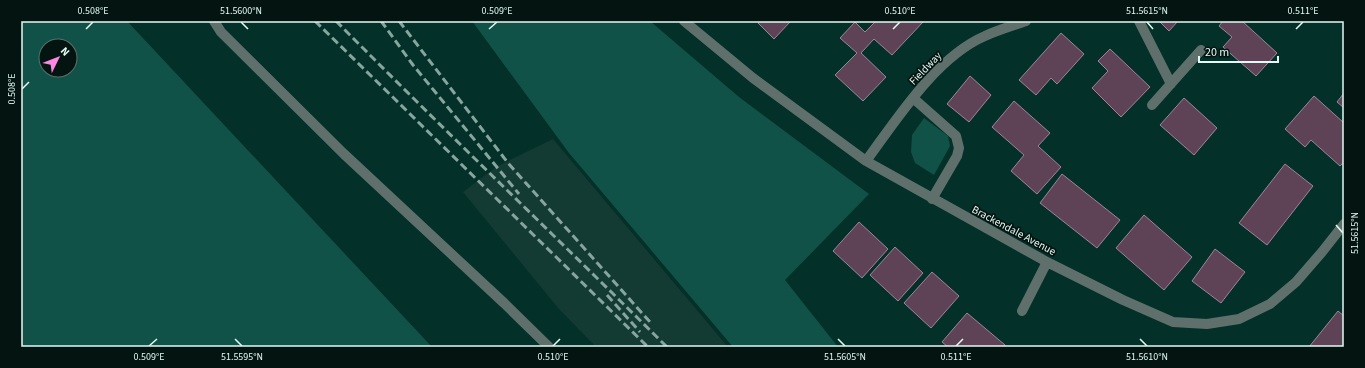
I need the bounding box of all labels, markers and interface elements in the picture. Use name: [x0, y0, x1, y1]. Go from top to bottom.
text: 0.508°E: [78, 4, 108, 18]
text: 51.5600°N: [220, 4, 262, 18]
text: 0.509°E: [482, 4, 512, 18]
text: 0.510°E: [885, 4, 915, 18]
text: 51.5615°N: [1126, 4, 1168, 18]
text: 0.511°E: [1288, 4, 1318, 18]
north arrow: [38, 38, 78, 78]
scale bar: [1199, 38, 1278, 64]
text: N: [57, 44, 73, 59]
text: 20 m: [1205, 44, 1229, 61]
street label: Fieldway: [906, 48, 945, 88]
text: 0.508°E: [5, 74, 19, 104]
street label: Brackendale Avenue: [969, 202, 1059, 259]
text: 51.5615°N: [1348, 212, 1362, 254]
text: 0.509°E: [134, 350, 164, 364]
text: 51.5595°N: [221, 350, 263, 364]
text: 0.510°E: [538, 350, 568, 364]
text: 51.5605°N: [824, 350, 866, 364]
text: 0.511°E: [941, 350, 971, 364]
text: 51.5610°N: [1126, 350, 1168, 364]

